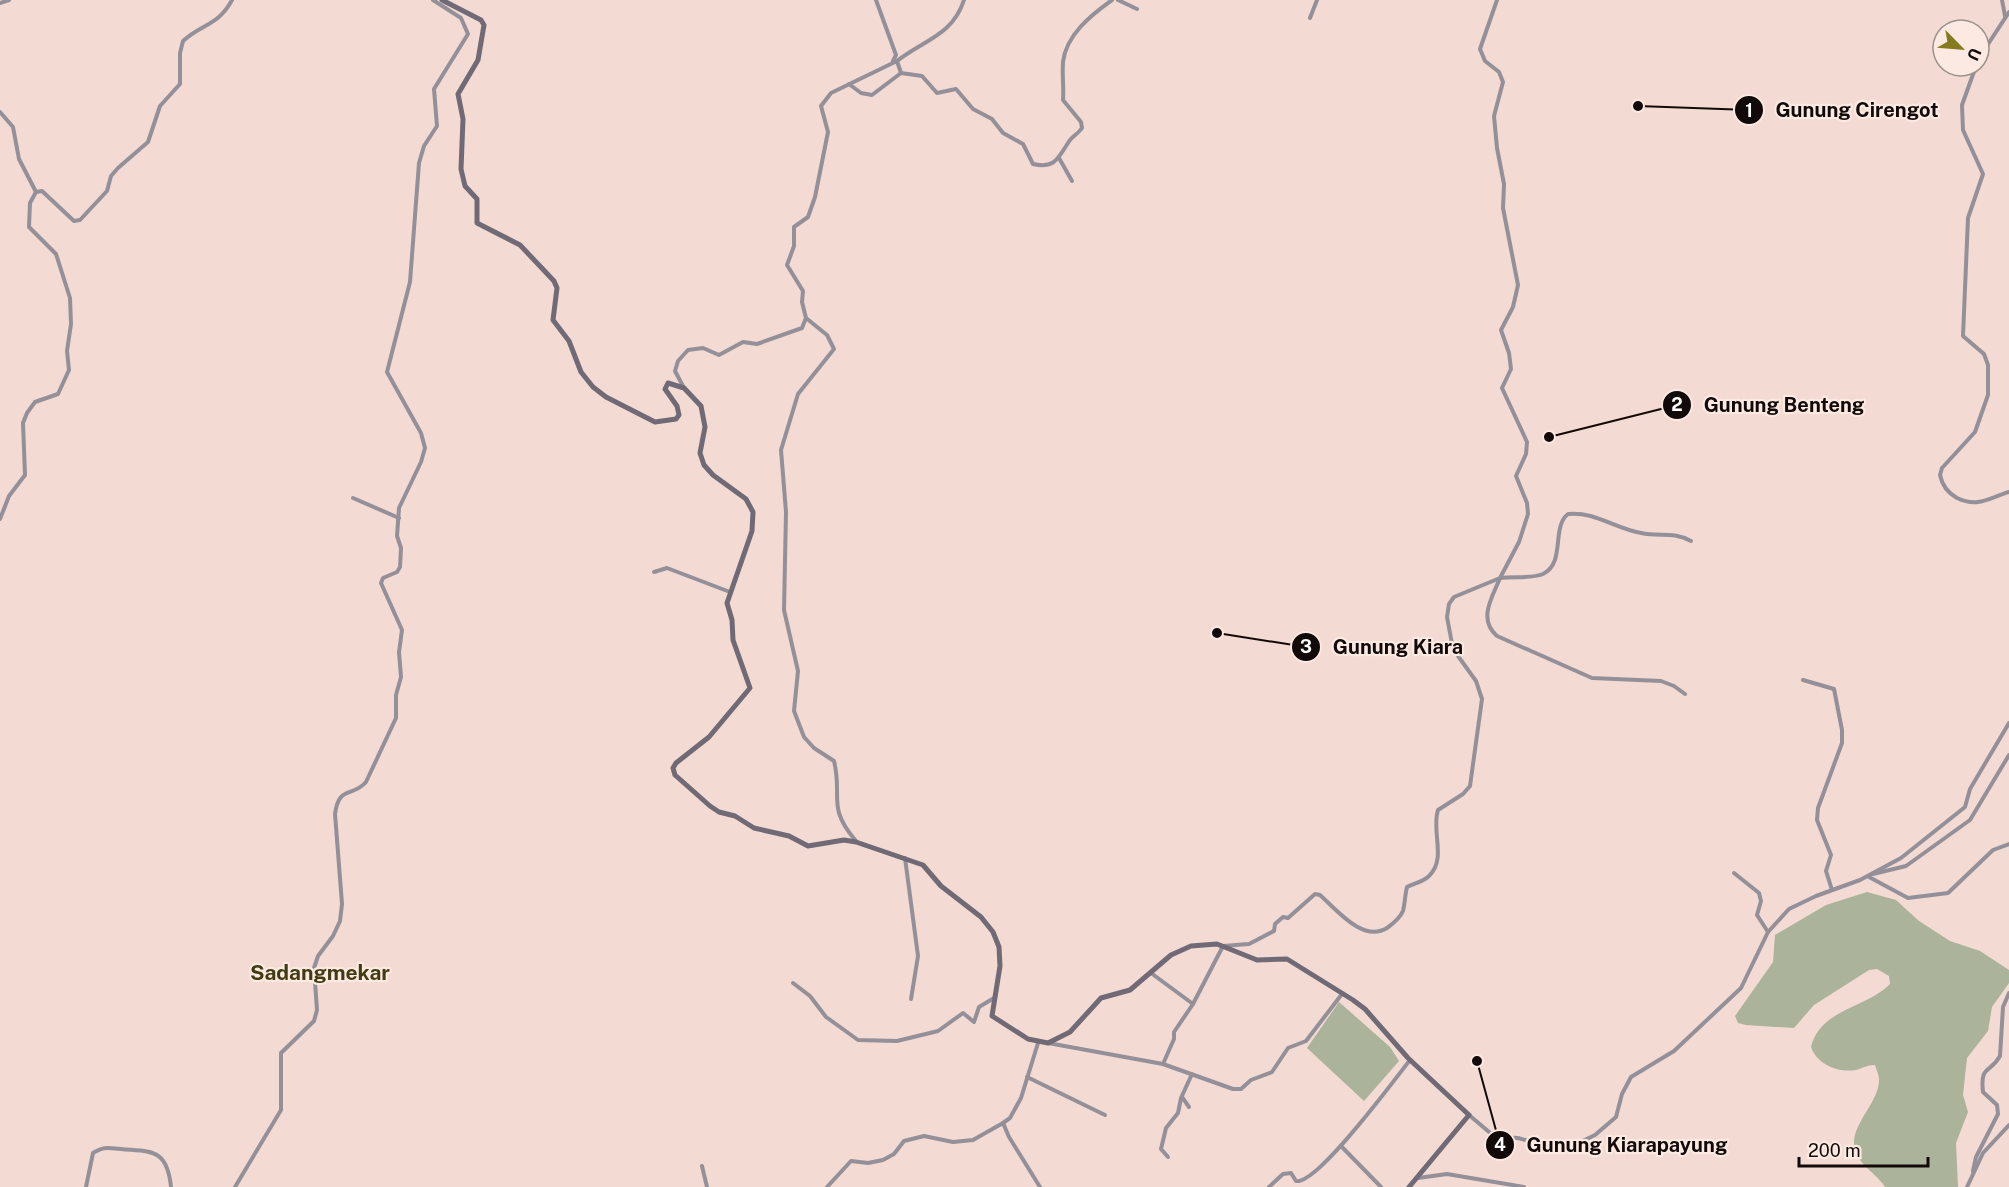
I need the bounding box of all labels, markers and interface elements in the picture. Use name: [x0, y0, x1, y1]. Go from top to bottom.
north arrow: [1931, 18, 1991, 78]
text: U: [1963, 45, 1985, 63]
callout: Gunung Cirengot: [1734, 91, 1951, 129]
text: Gunung Cirengot: [1775, 98, 1939, 122]
text: 1: [1745, 100, 1753, 121]
callout: Gunung Benteng: [1662, 386, 1876, 424]
text: Gunung Benteng: [1704, 393, 1865, 417]
text: 2: [1671, 394, 1683, 415]
callout: Gunung Kiara: [1291, 628, 1476, 666]
text: Gunung Kiara: [1333, 635, 1463, 659]
text: 3: [1300, 636, 1312, 657]
district label: Sadangmekar: [250, 960, 390, 985]
callout: Gunung Kiarapayung: [1485, 1126, 1740, 1164]
scale bar: [1799, 1130, 1928, 1168]
text: Gunung Kiarapayung: [1527, 1133, 1728, 1157]
text: 4: [1494, 1134, 1506, 1155]
text: 200 m: [1808, 1140, 1861, 1161]

